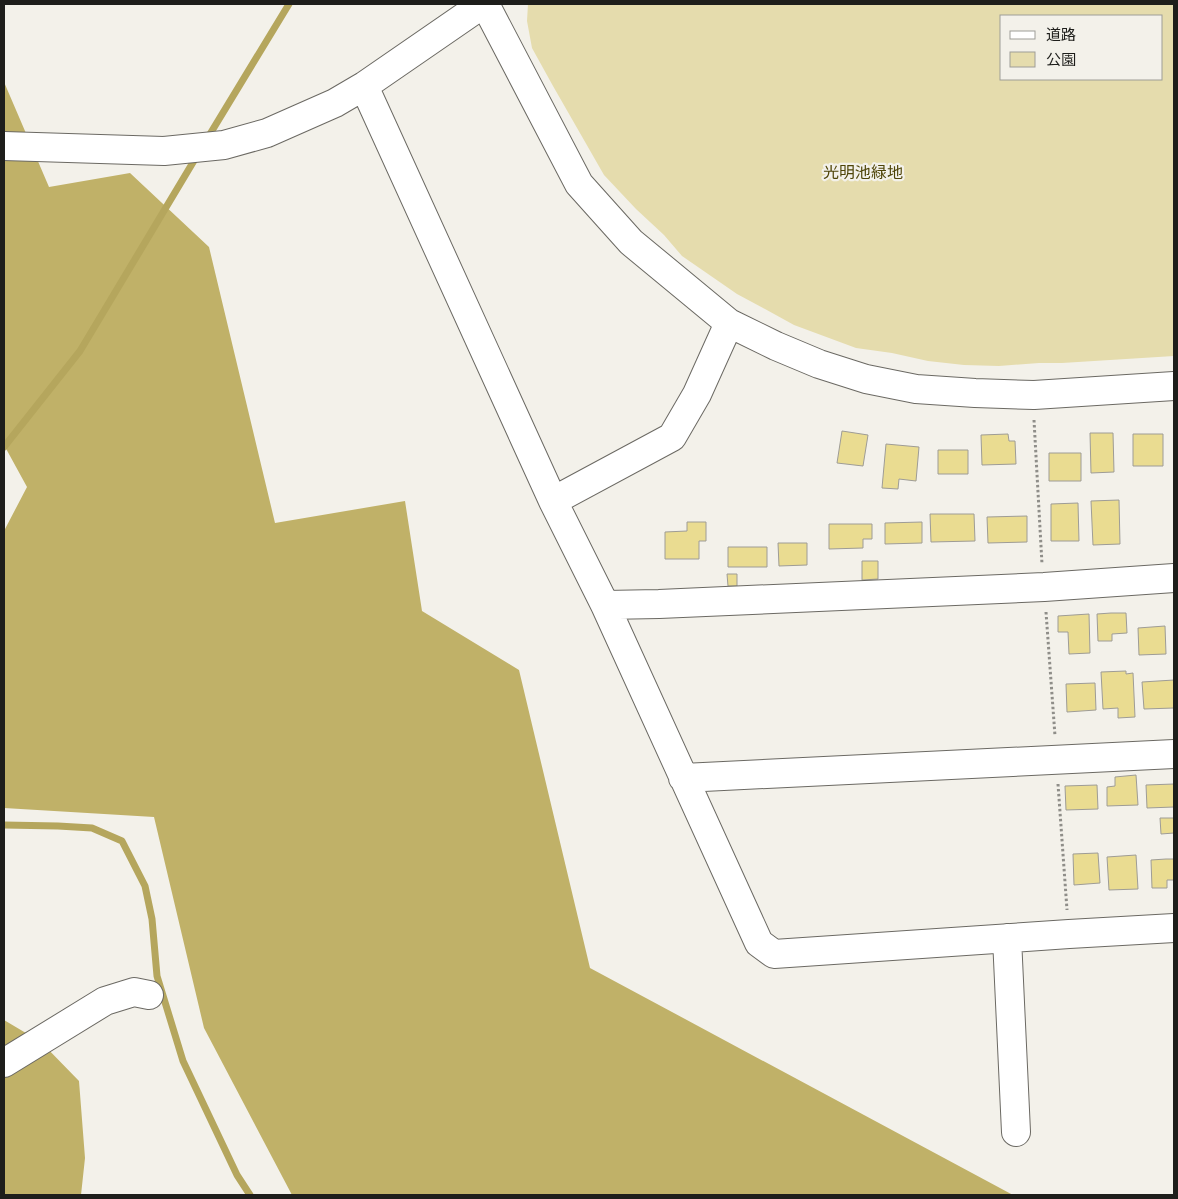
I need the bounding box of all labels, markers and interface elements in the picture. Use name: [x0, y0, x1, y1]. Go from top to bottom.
legend: [1000, 15, 1163, 80]
text: 道路: [1046, 26, 1076, 44]
text: 公園: [1046, 51, 1076, 69]
park label: 光明池緑地: [823, 163, 903, 182]

